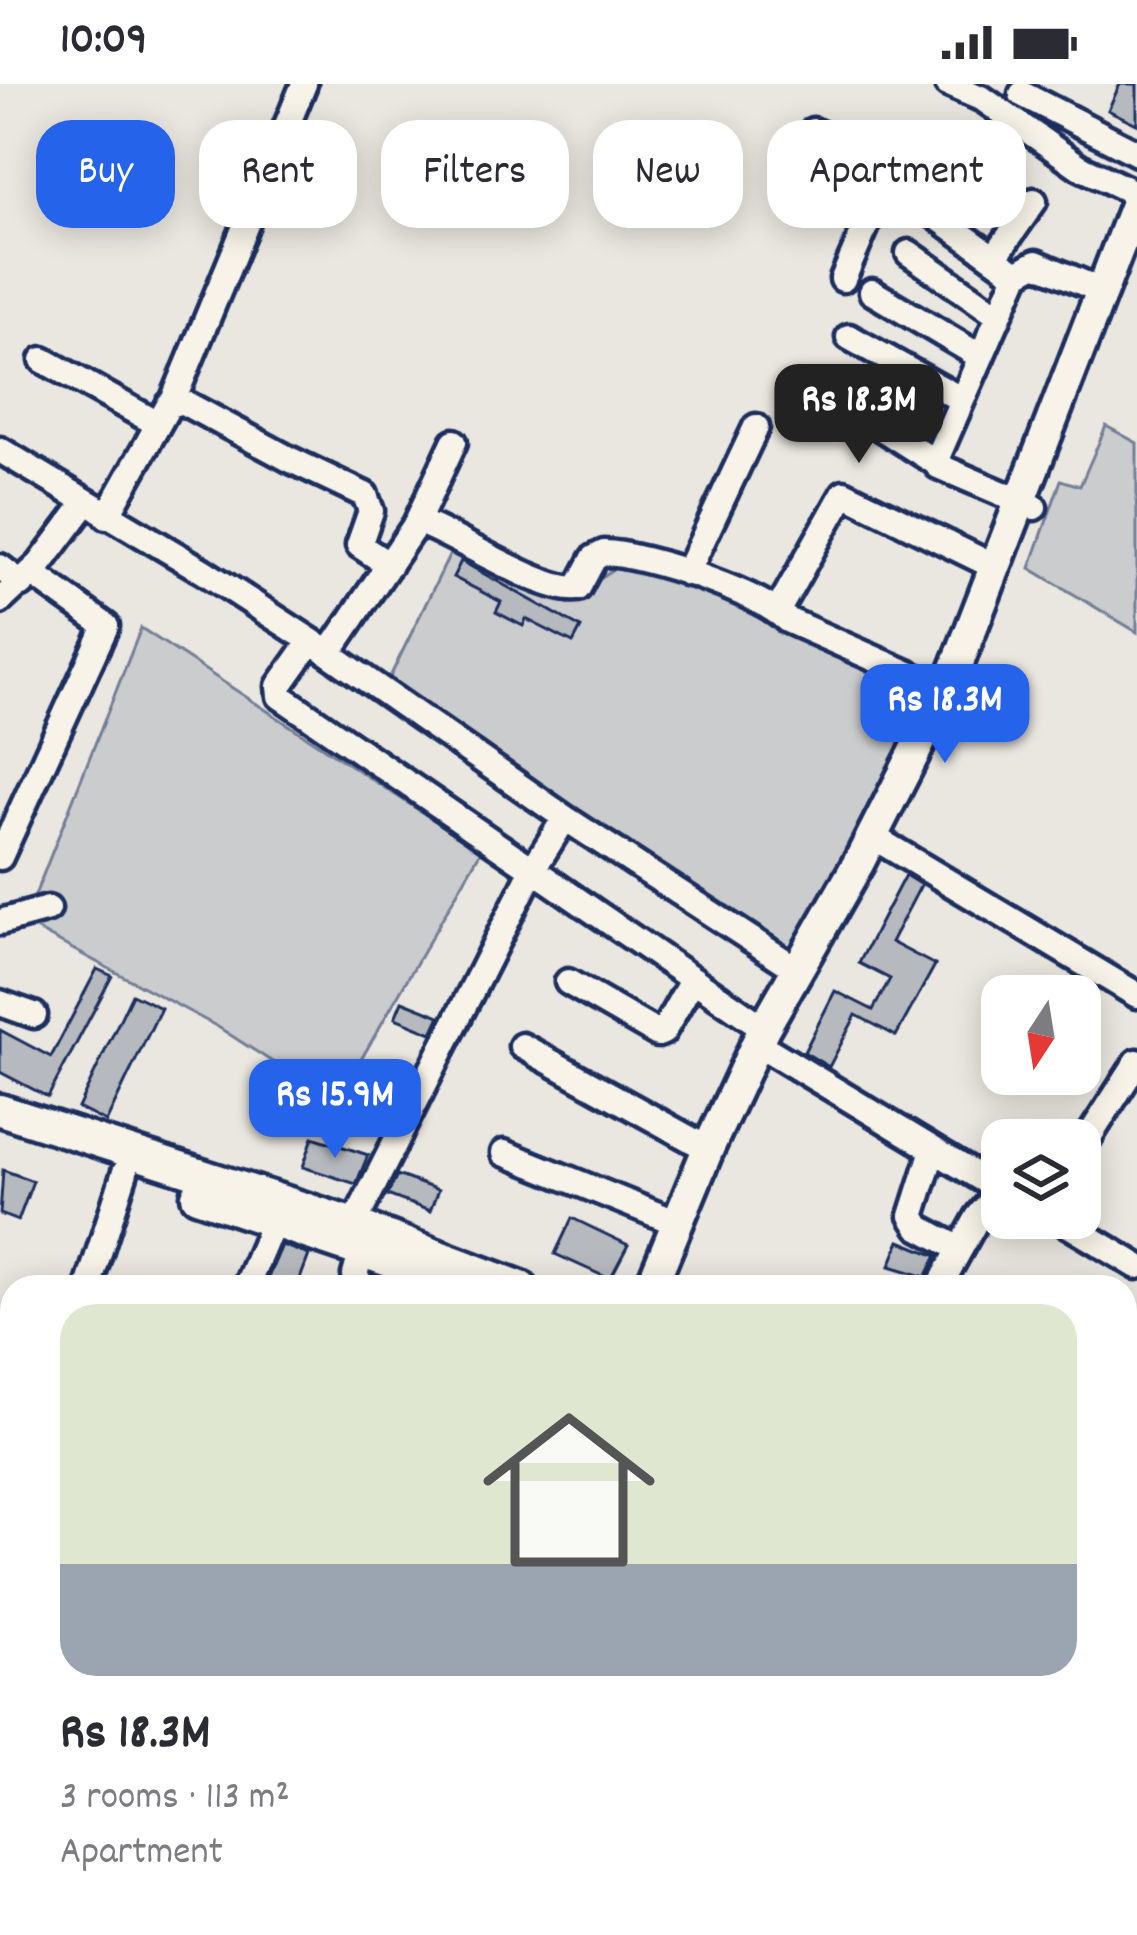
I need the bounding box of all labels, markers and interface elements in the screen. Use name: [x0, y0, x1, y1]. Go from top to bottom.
text: 10:09: [60, 10, 147, 74]
chip: Buy: [36, 120, 175, 228]
chip: Rent: [199, 120, 357, 228]
chip: Filters: [381, 120, 569, 228]
chip: New: [593, 120, 743, 228]
chip: Apartment: [767, 120, 1026, 228]
pin: Rs 18.3M: [735, 364, 983, 466]
text: Rs 18.3M: [801, 375, 917, 430]
pin: Rs 18.3M: [821, 664, 1069, 766]
text: Rs 18.3M: [887, 675, 1003, 730]
north arrow: [981, 975, 1101, 1095]
map controls: [981, 975, 1101, 1239]
pin: Rs 15.9M: [211, 1059, 459, 1161]
text: Rs 15.9M: [276, 1070, 394, 1125]
button: layers: [981, 1119, 1101, 1239]
icon: home: [461, 1382, 677, 1598]
text: Rs 18.3M: [60, 1700, 211, 1772]
text: 3 rooms · 113 m²: [60, 1772, 290, 1827]
text: Apartment: [60, 1827, 223, 1882]

